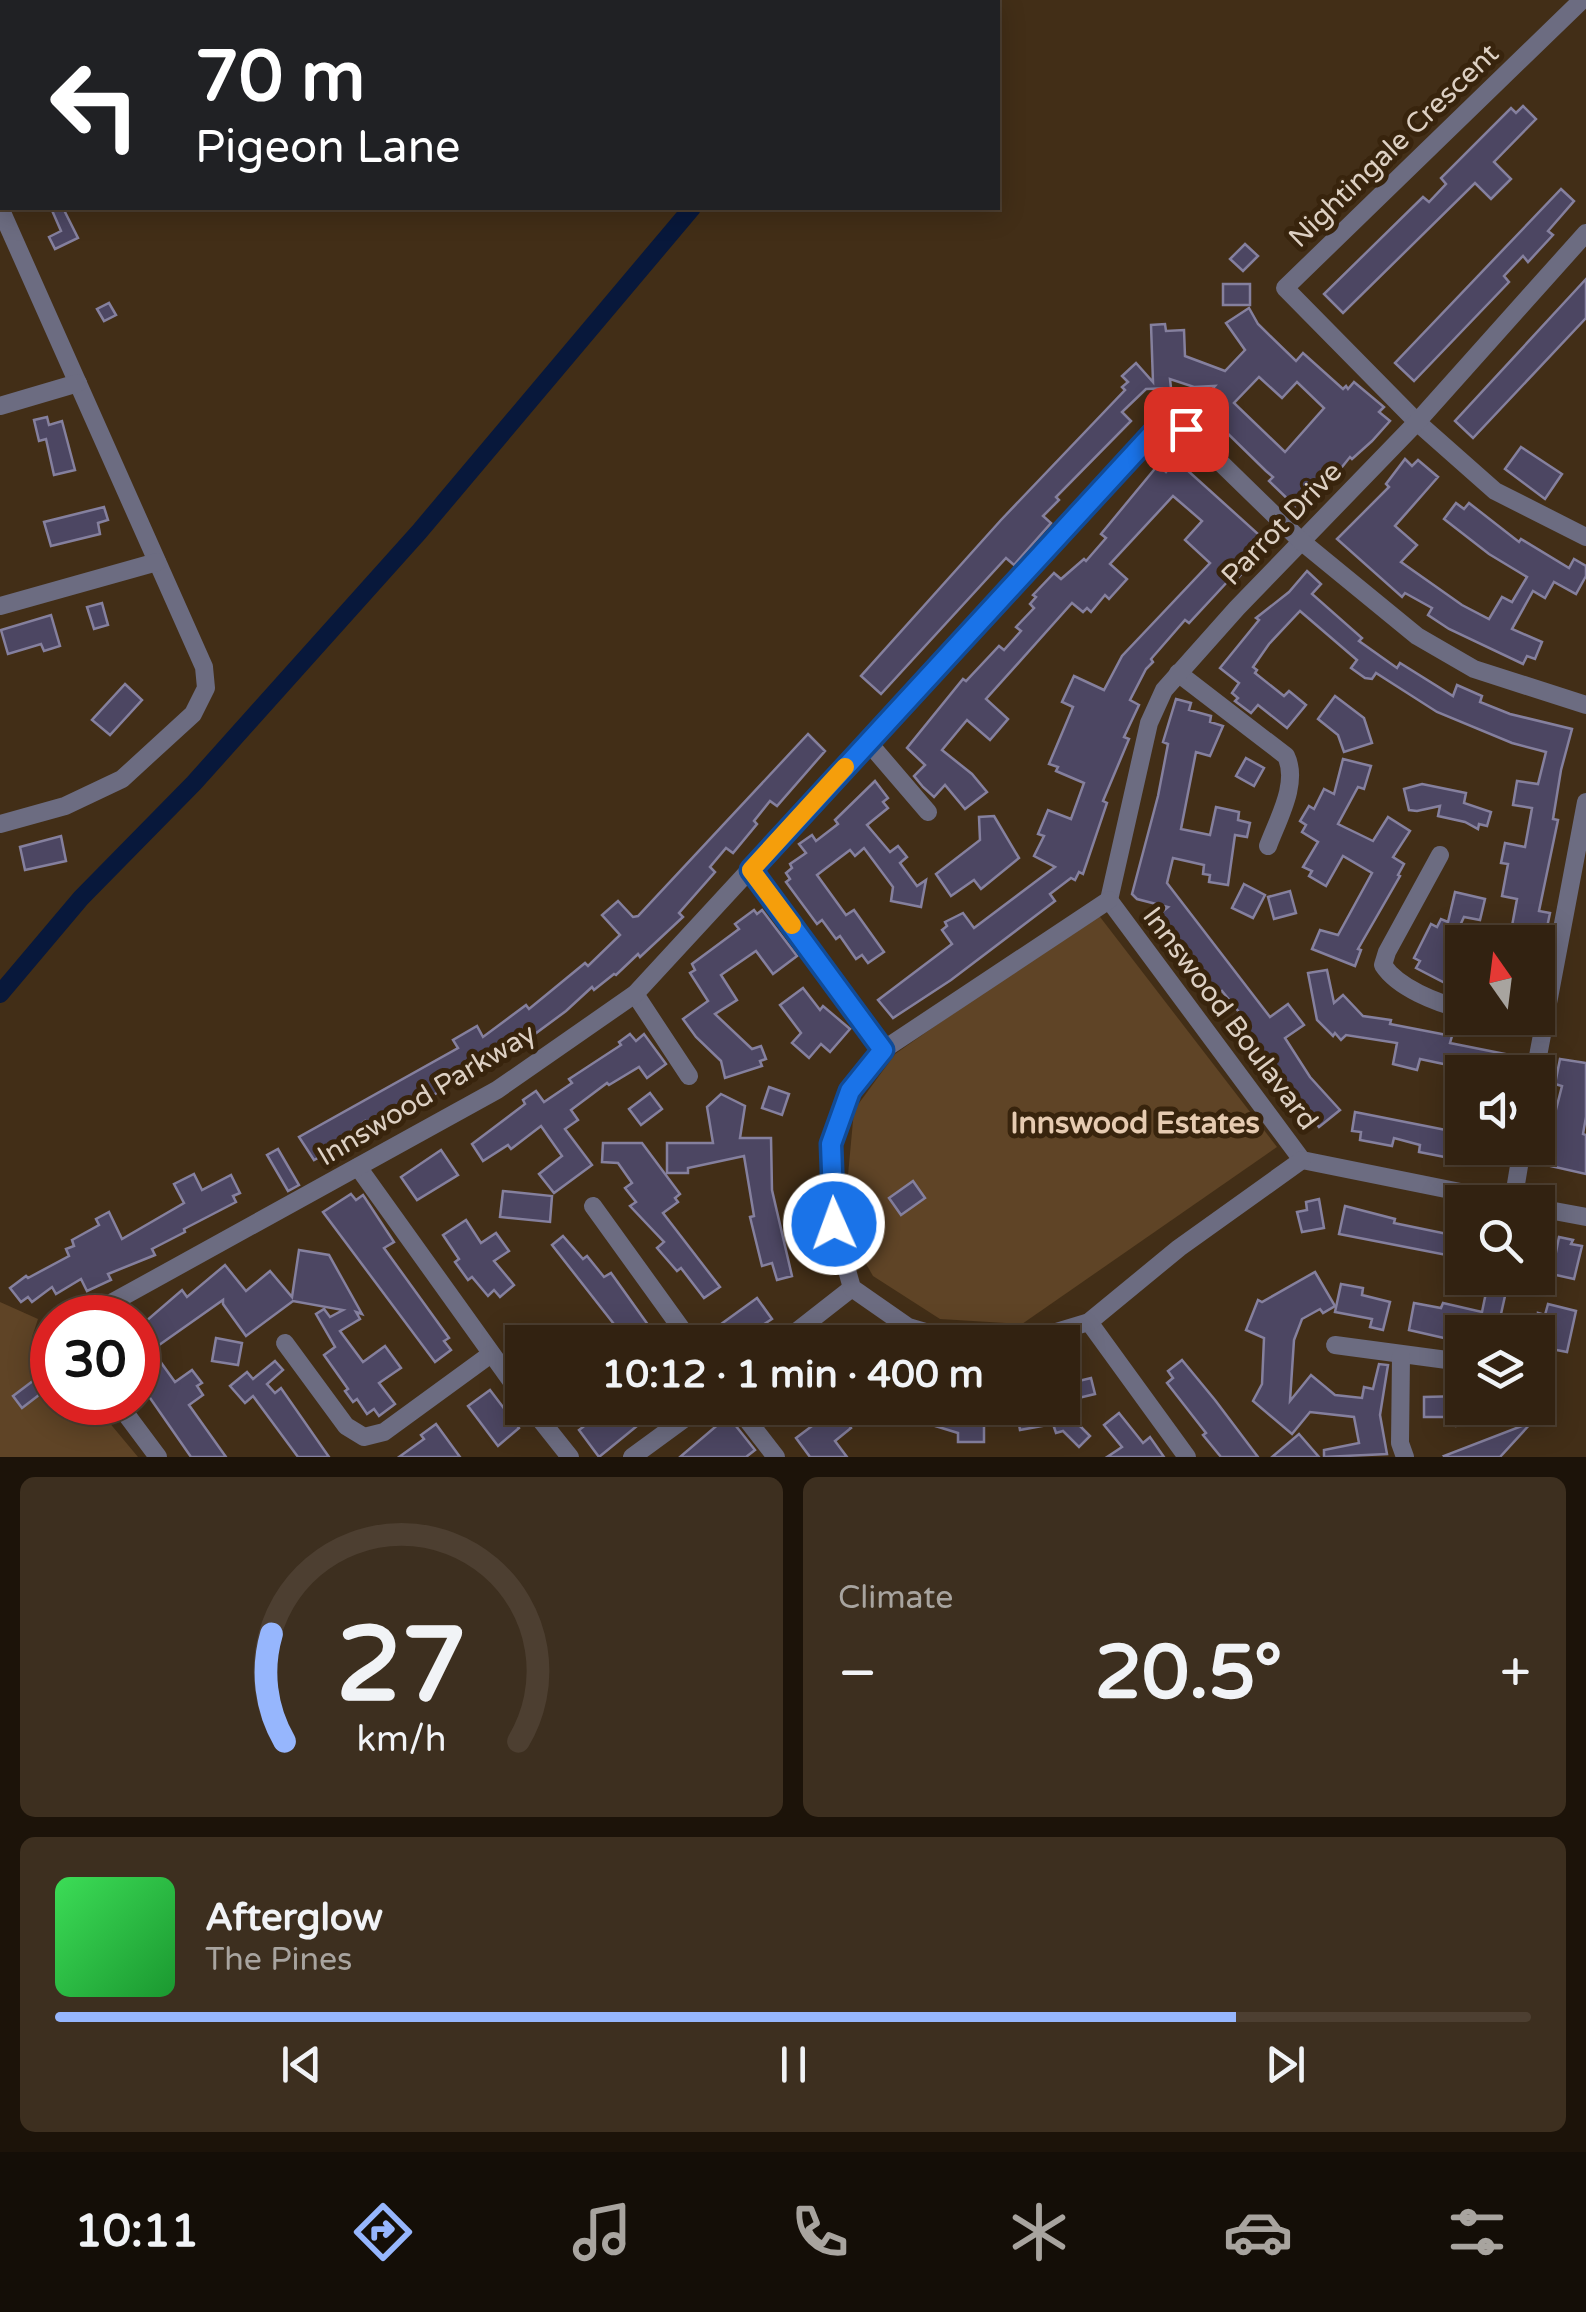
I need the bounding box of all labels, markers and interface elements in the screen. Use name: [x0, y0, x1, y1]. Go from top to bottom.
text: 70 m: [195, 36, 365, 120]
street label: Nightingale Crescent: [1282, 36, 1506, 255]
icon: left: [30, 40, 160, 170]
text: Pigeon Lane: [195, 121, 461, 175]
pin: [1144, 387, 1229, 472]
icon: arrive: [1159, 402, 1214, 457]
street label: Parrot Drive: [1214, 455, 1349, 593]
street label: Innswood Boulavard: [1135, 900, 1325, 1137]
north arrow: [1445, 925, 1555, 1035]
map controls: [1445, 925, 1555, 1425]
street label: Innswood Parkway: [311, 1016, 542, 1173]
button: sound: [1445, 1055, 1555, 1165]
district label: Innswood Estates: [1010, 1105, 1260, 1142]
position arrow: [782, 1172, 886, 1276]
button: search: [1445, 1185, 1555, 1295]
speed limit sign: 30: [30, 1295, 160, 1425]
button: layers: [1445, 1315, 1555, 1425]
text: 10:12 · 1 min · 400 m: [601, 1352, 984, 1398]
text: Climate: [838, 1579, 953, 1617]
text: 27: [336, 1604, 467, 1729]
text: 20.5°: [1095, 1628, 1282, 1718]
text: −: [838, 1641, 877, 1707]
text: +: [1500, 1641, 1531, 1707]
text: km/h: [357, 1718, 446, 1761]
text: Afterglow: [205, 1895, 383, 1941]
text: The Pines: [205, 1941, 352, 1979]
icon: previous: [274, 2037, 329, 2092]
icon: pause: [766, 2037, 821, 2092]
icon: next: [1258, 2037, 1313, 2092]
icon: directions: [348, 2197, 418, 2267]
icon: music: [567, 2197, 637, 2267]
icon: phone: [785, 2197, 855, 2267]
icon: climate: [1004, 2197, 1074, 2267]
icon: car: [1223, 2197, 1293, 2267]
icon: filters: [1442, 2197, 1512, 2267]
text: 10:11: [74, 2205, 199, 2259]

